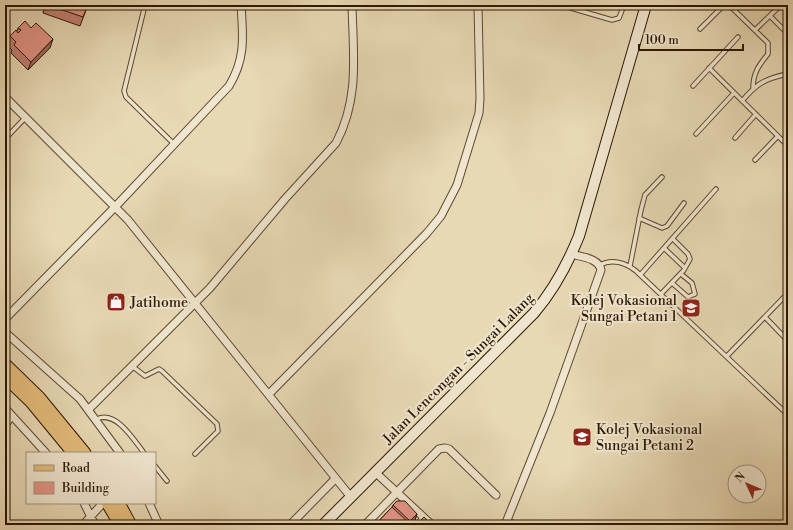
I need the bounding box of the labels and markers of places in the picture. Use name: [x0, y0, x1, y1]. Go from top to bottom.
shop icon: Jatihome: [105, 291, 127, 313]
place label: Kolej Vokasional Sungai Petani 1: [571, 292, 677, 326]
place label: Jatihome: [129, 294, 188, 312]
school or university icon: Kolej Vokasional Sungai Petani 1: [680, 297, 702, 319]
place label: Kolej Vokasional Sungai Petani 2: [596, 421, 702, 455]
school or university icon: Kolej Vokasional Sungai Petani 2: [571, 426, 593, 448]

